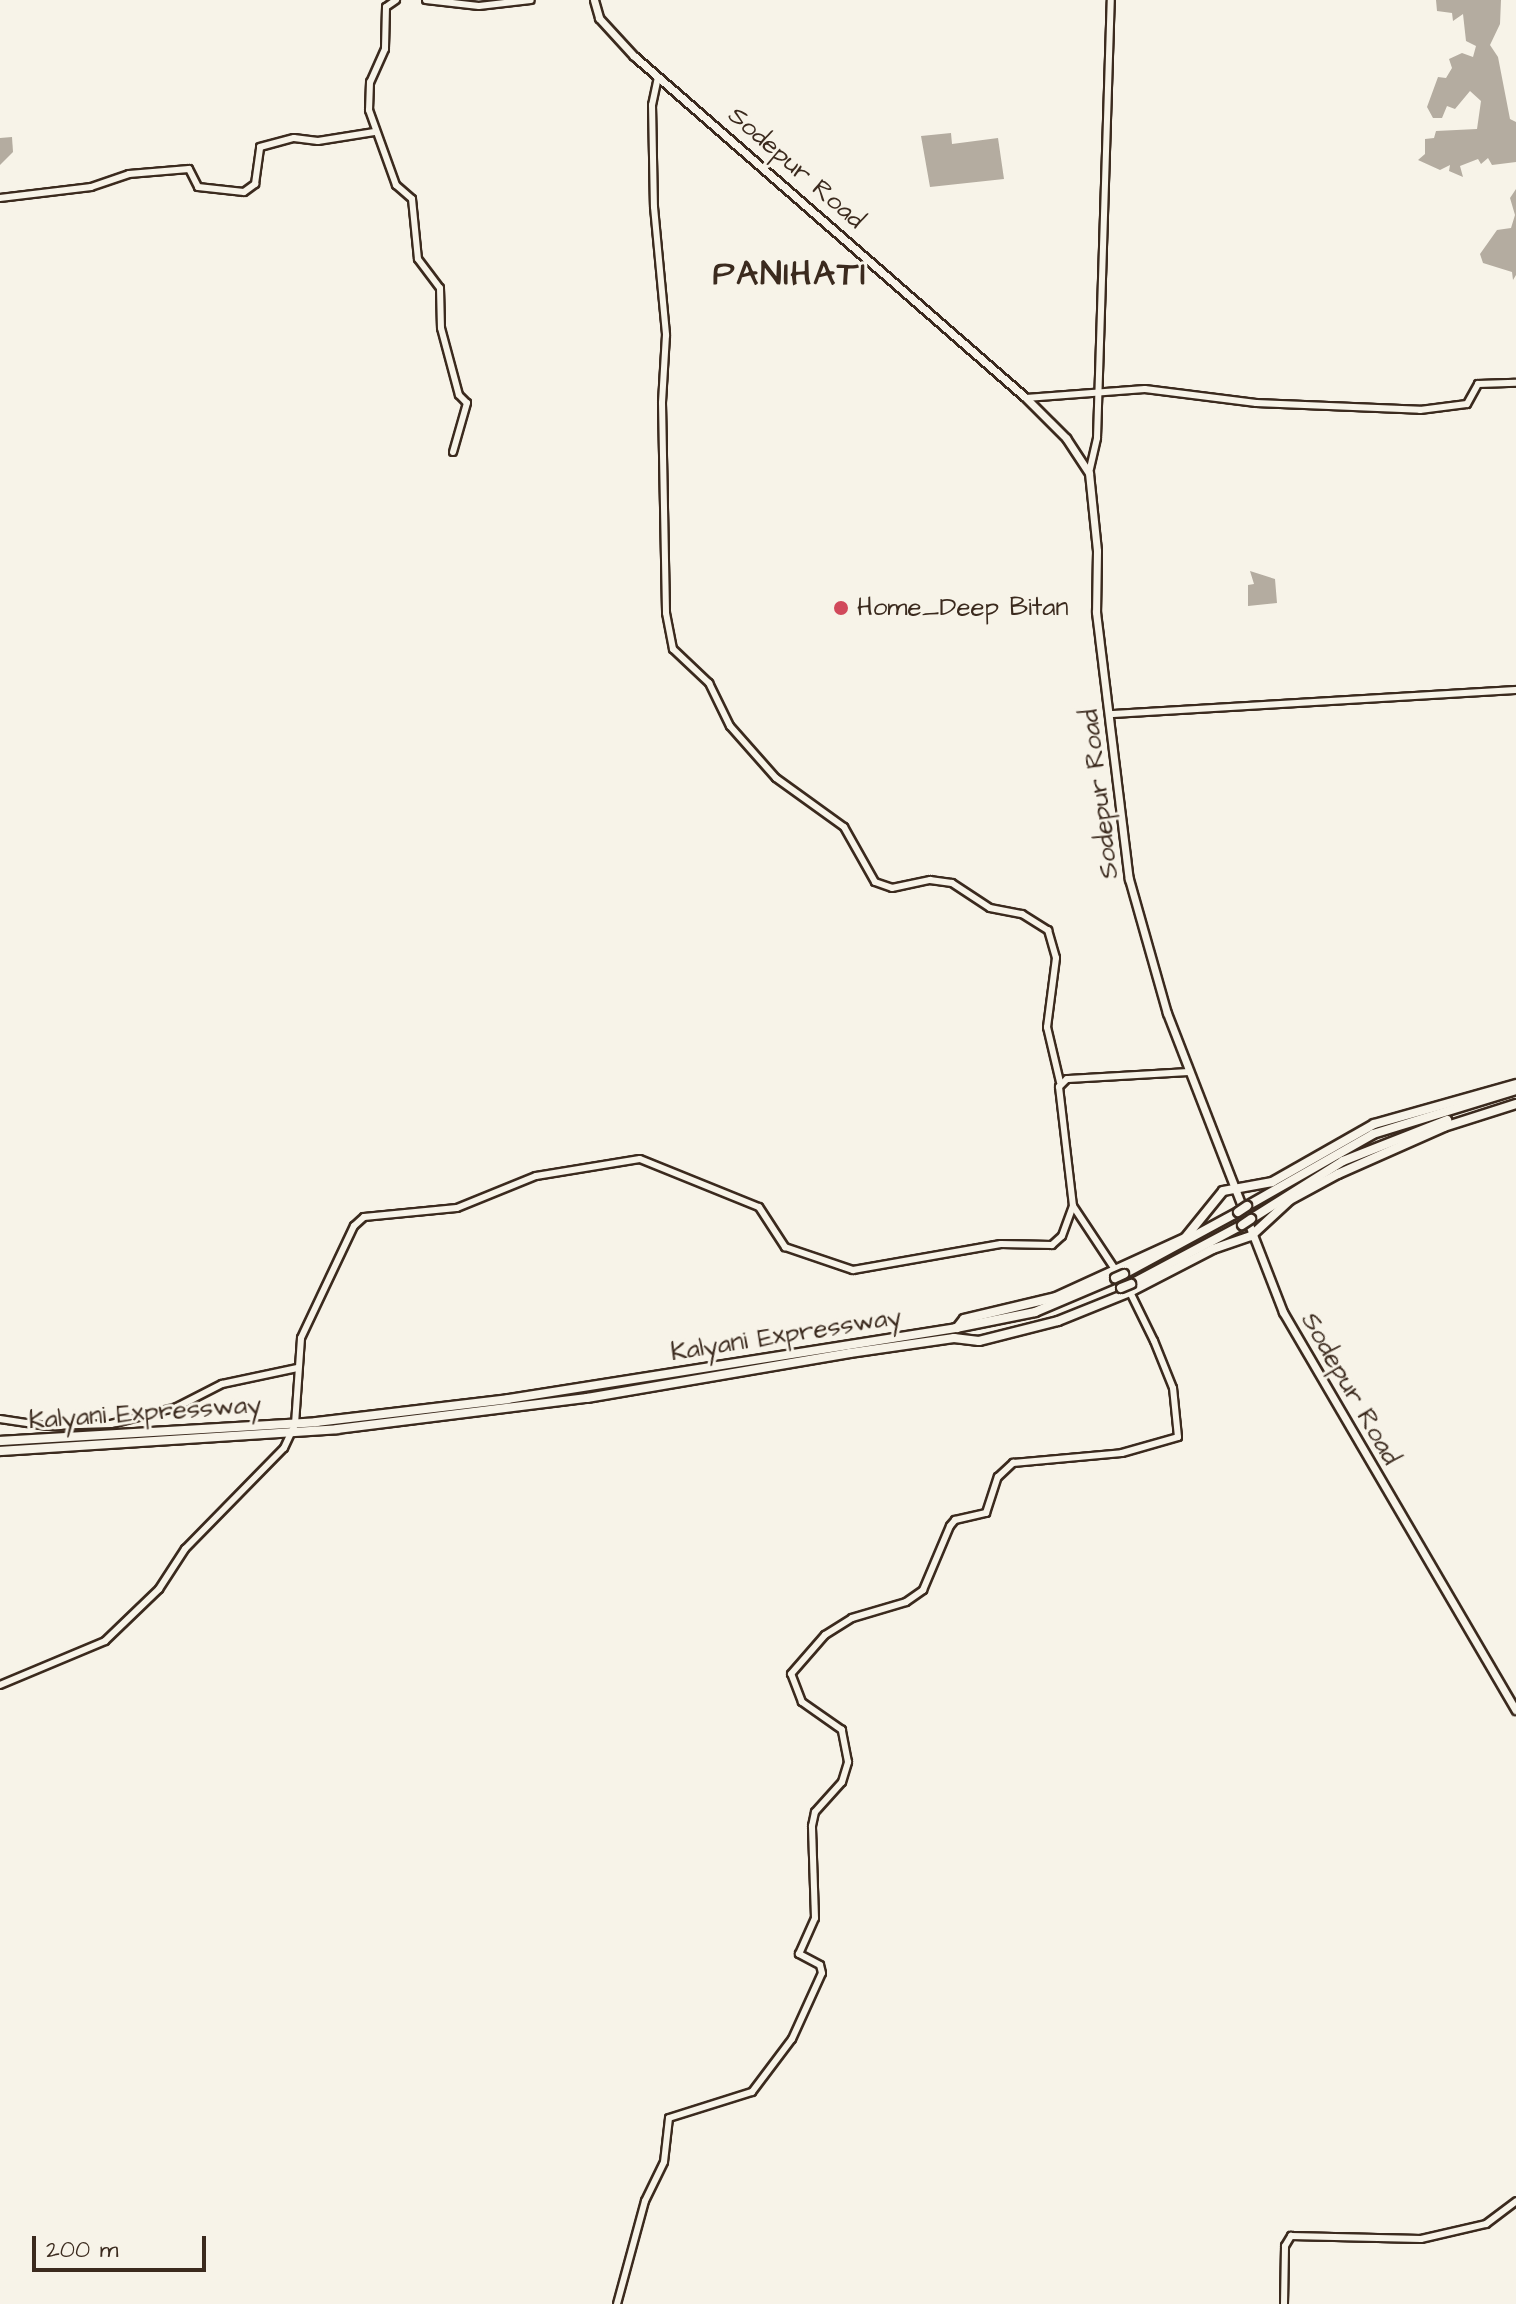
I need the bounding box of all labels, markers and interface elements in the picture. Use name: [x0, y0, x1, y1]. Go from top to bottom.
street label: Sodepur Road: [721, 100, 871, 236]
district label: PANIHATI: [713, 255, 867, 295]
place label: Home_Deep Bitan: [857, 592, 1069, 624]
marker: Home_Deep Bitan: [832, 599, 850, 617]
street label: Sodepur Road: [1074, 707, 1126, 881]
street label: Kalyani Expressway: [668, 1301, 904, 1369]
street label: Sodepur Road: [1294, 1307, 1406, 1471]
street label: Kalyani Expressway: [28, 1389, 262, 1437]
scale bar: [36, 2220, 210, 2270]
text: 200 m: [46, 2233, 118, 2267]

